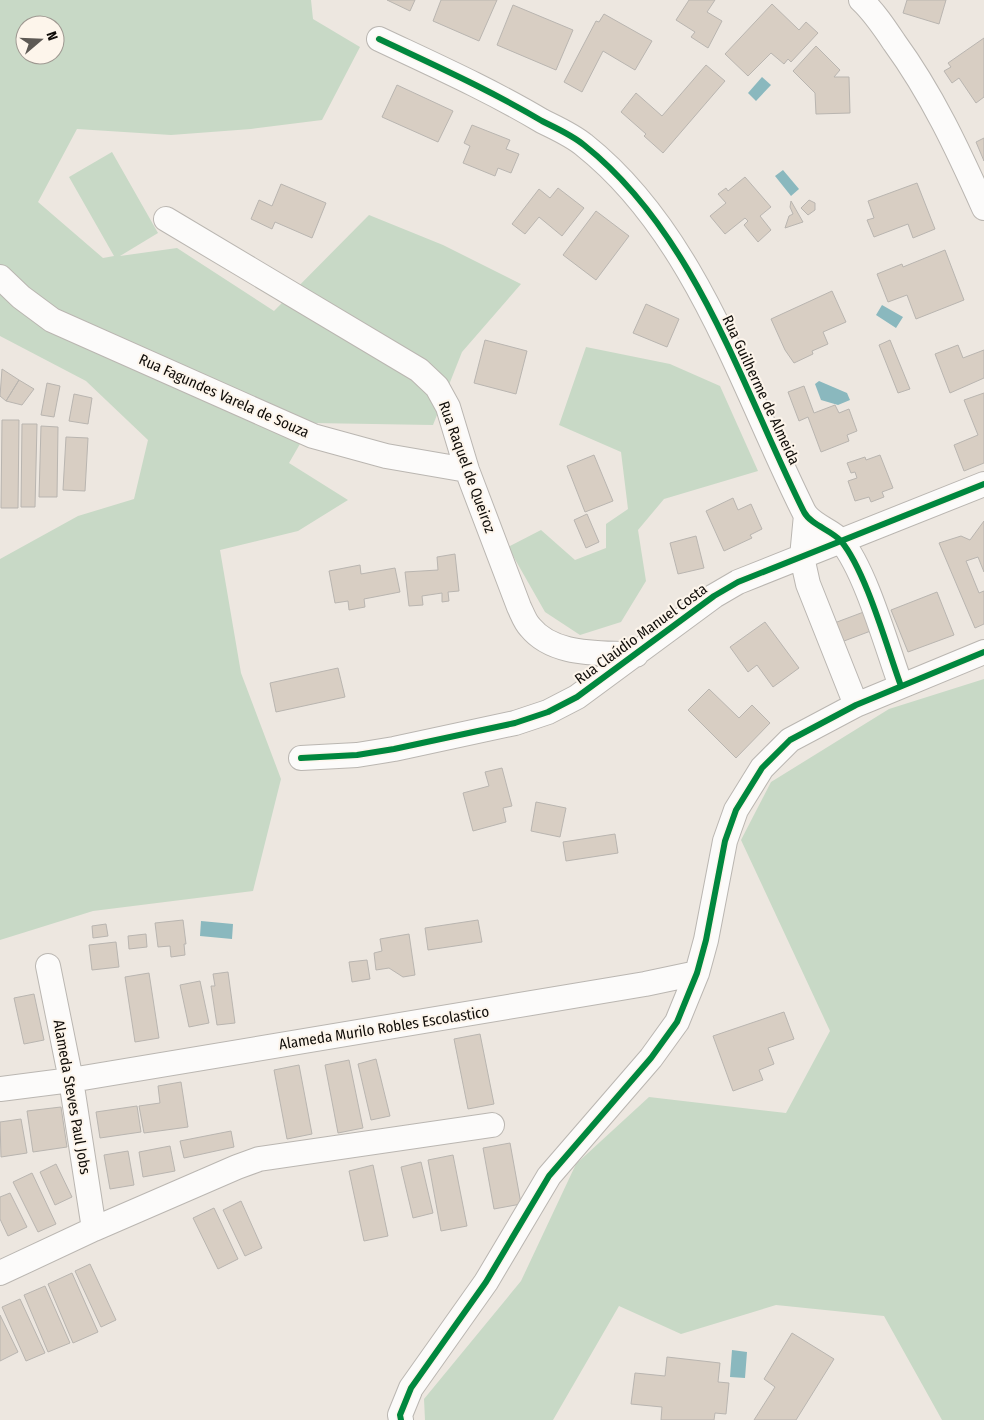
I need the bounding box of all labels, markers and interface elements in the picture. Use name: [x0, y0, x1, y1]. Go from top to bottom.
north arrow: [15, 15, 65, 65]
text: N: [42, 29, 61, 43]
street label: Rua Guilherme de Almeida: [718, 312, 804, 468]
street label: Rua Fagundes Varela de Souza: [136, 350, 312, 442]
street label: Rua Raquel de Queiroz: [435, 399, 499, 535]
street label: Rua Claúdio Manuel Costa: [571, 580, 711, 688]
street label: Alameda Murilo Robles Escolastico: [278, 1002, 490, 1054]
street label: Alameda Steves Paul Jobs: [50, 1018, 94, 1176]

